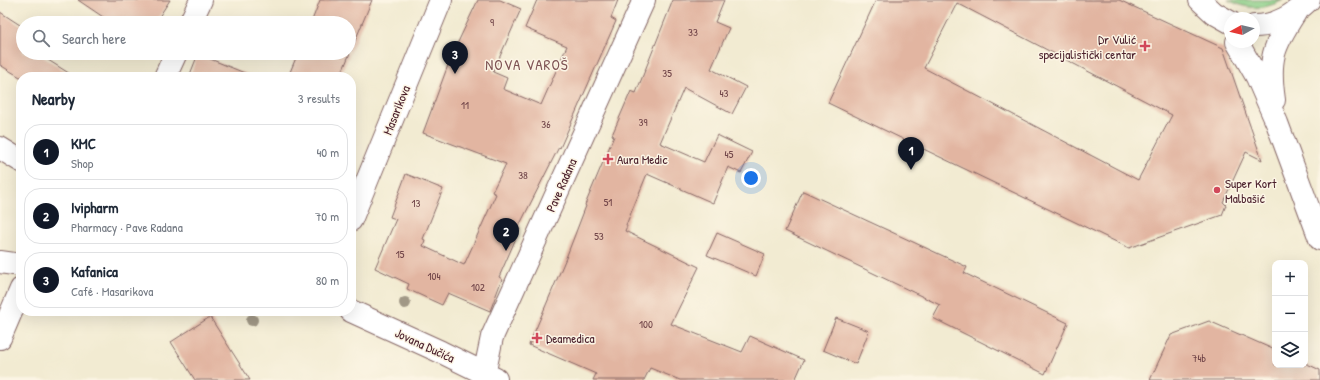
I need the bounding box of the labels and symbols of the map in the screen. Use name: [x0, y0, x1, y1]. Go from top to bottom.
north arrow: [1224, 12, 1260, 48]
house number: 9: [490, 15, 494, 29]
house number: 33: [688, 25, 698, 39]
place label: Dr Vulić specijalistički centar: [1038, 30, 1136, 63]
marker: Dr Vulić specijalistički centar: [1139, 40, 1151, 52]
pin: 3: [442, 41, 468, 74]
district label: NOVA VAROŠ: [485, 54, 569, 75]
house number: 35: [662, 66, 672, 80]
street label: Masarikova: [378, 83, 414, 137]
house number: 43: [719, 86, 729, 100]
house number: 11: [461, 98, 469, 112]
house number: 39: [639, 115, 647, 129]
house number: 36: [541, 117, 551, 131]
pin: 1: [898, 137, 924, 170]
house number: 45: [725, 147, 734, 161]
place label: Aura Medic: [617, 150, 668, 168]
marker: Aura Medic: [602, 153, 614, 165]
street label: Pave Radana: [541, 155, 581, 215]
house number: 38: [518, 168, 528, 182]
your location: [741, 168, 761, 188]
place label: Super Kort Malbašić: [1225, 174, 1277, 207]
marker: Super Kort Malbašić: [1212, 185, 1222, 195]
house number: 51: [604, 195, 612, 209]
house number: 13: [412, 196, 421, 210]
pin: 2: [493, 218, 519, 251]
house number: 53: [594, 229, 604, 243]
house number: 15: [396, 247, 405, 261]
house number: 104: [427, 269, 441, 283]
house number: 102: [471, 280, 485, 294]
house number: 100: [639, 317, 653, 331]
street label: Jovana Dučića: [392, 323, 458, 367]
place label: Deamedica: [546, 329, 595, 347]
marker: Deamedica: [531, 332, 543, 344]
house number: 74b: [1192, 351, 1207, 365]

